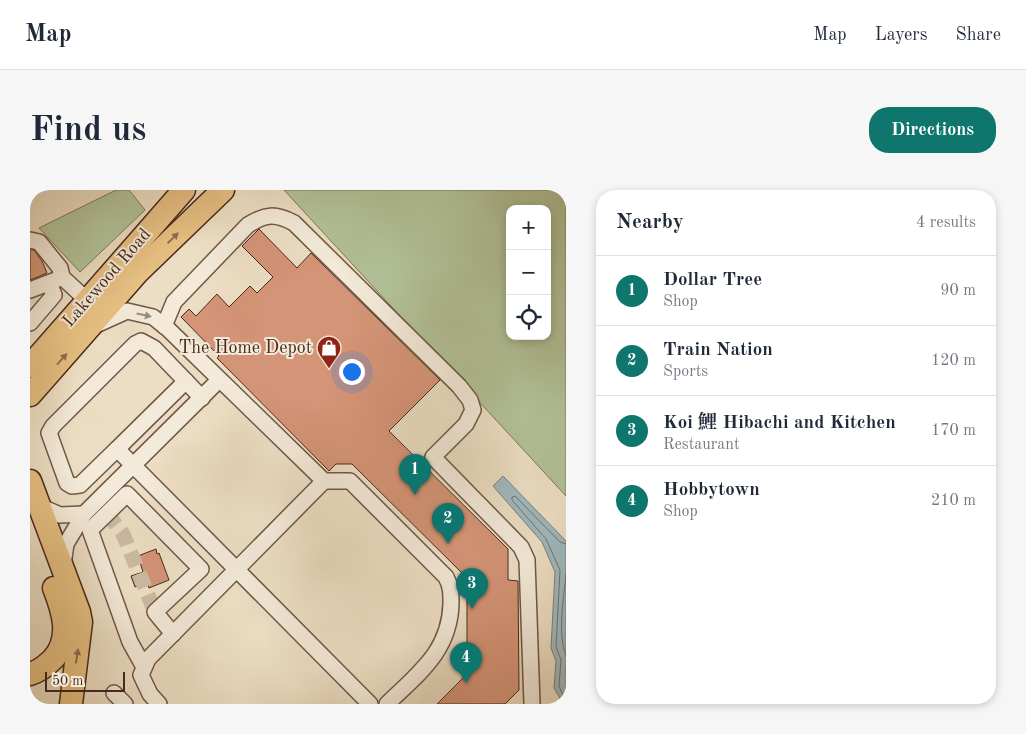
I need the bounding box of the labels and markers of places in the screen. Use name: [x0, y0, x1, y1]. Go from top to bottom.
shop icon: The Home Depot: [316, 335, 342, 369]
place label: The Home Depot: [178, 339, 312, 357]
pin: 1: [399, 454, 431, 495]
pin: 2: [432, 503, 464, 544]
pin: 3: [456, 568, 488, 609]
pin: 4: [450, 642, 482, 683]

